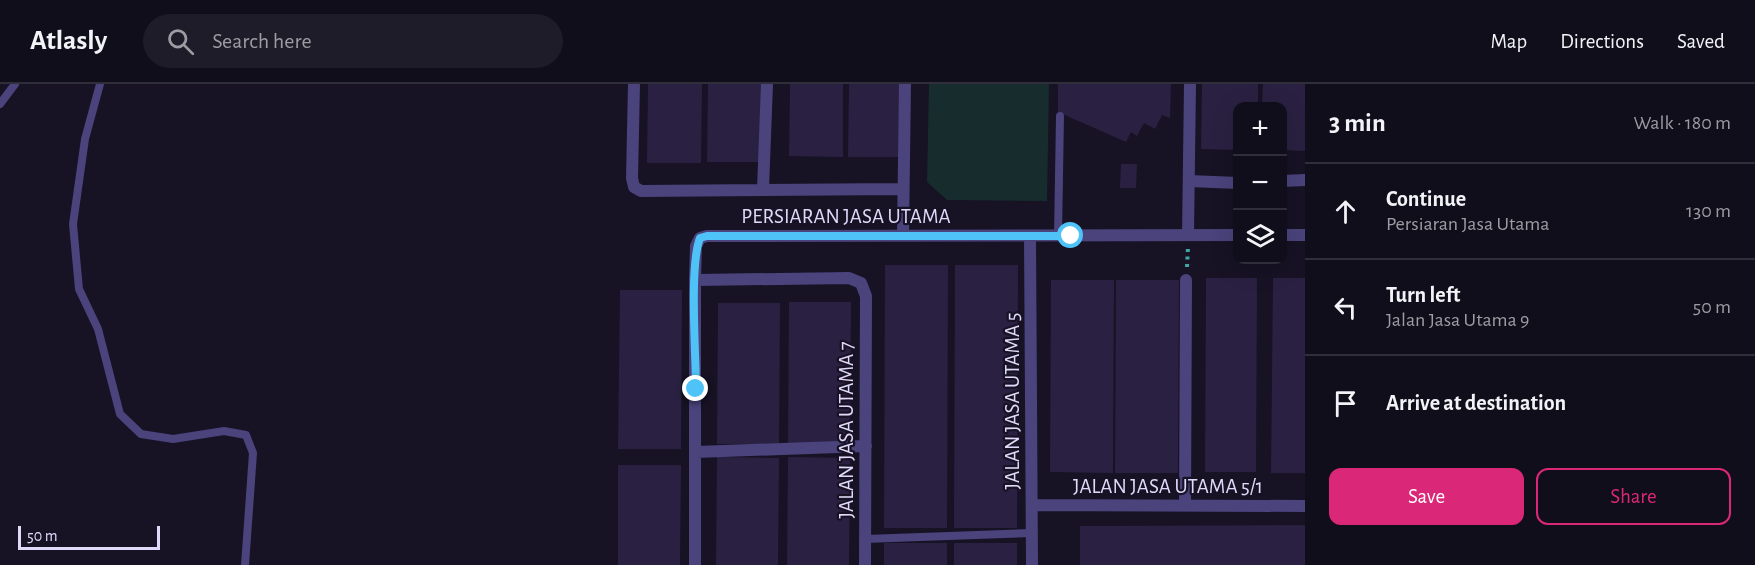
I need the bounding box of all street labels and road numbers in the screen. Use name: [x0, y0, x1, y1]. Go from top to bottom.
street label: PERSIARAN JASA UTAMA: [741, 206, 951, 227]
street label: JALAN JASA UTAMA 5: [1002, 313, 1023, 489]
street label: JALAN JASA UTAMA 7: [836, 341, 857, 518]
street label: JALAN JASA UTAMA 5/1: [1073, 476, 1263, 497]

